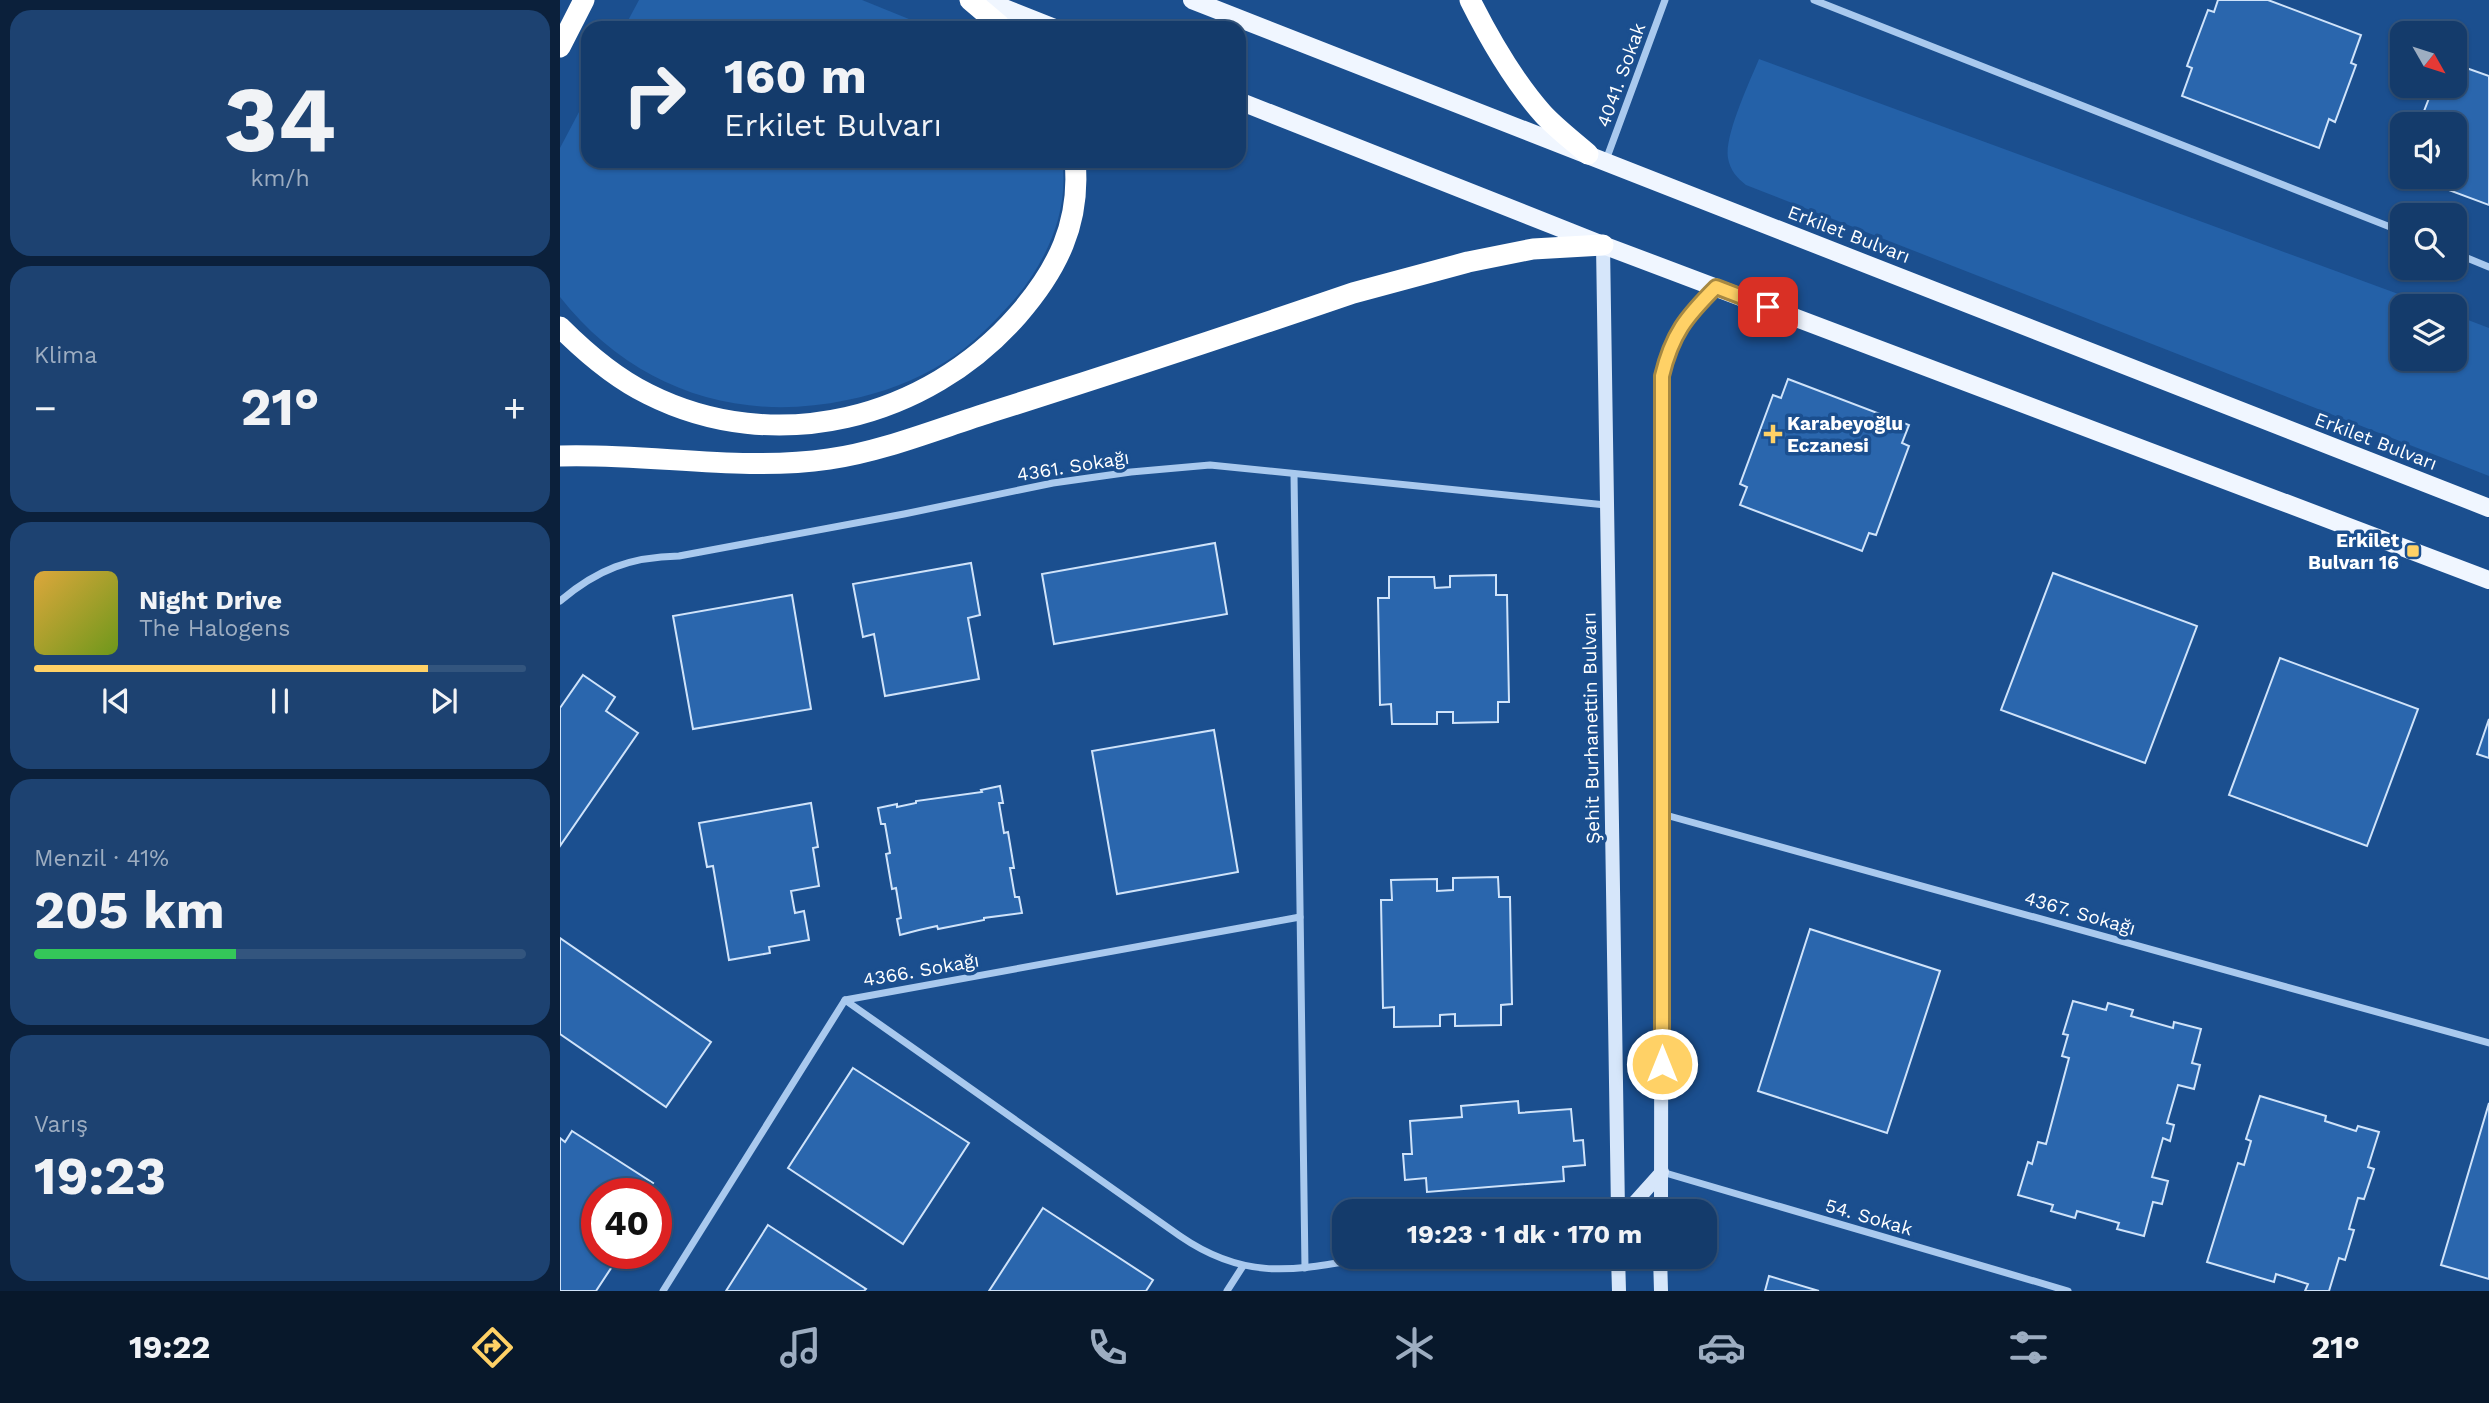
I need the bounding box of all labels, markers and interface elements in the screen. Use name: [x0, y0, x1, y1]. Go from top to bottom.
street label: 4041. Sokak: [1591, 19, 1651, 130]
north arrow: [2390, 21, 2468, 98]
map controls: [2390, 21, 2467, 371]
text: 160 m: [724, 47, 867, 105]
icon: right: [609, 49, 700, 140]
text: 34: [224, 66, 336, 173]
text: Erkilet Bulvarı: [724, 106, 942, 144]
button: sound: [2390, 112, 2467, 189]
text: km/h: [250, 165, 310, 192]
street label: Erkilet Bulvarı: [1784, 200, 1914, 268]
button: search: [2390, 203, 2467, 280]
pin: [1738, 277, 1798, 337]
icon: arrive: [1749, 288, 1787, 326]
button: layers: [2390, 294, 2467, 371]
text: Klima: [34, 342, 97, 369]
text: 21°: [240, 377, 320, 438]
text: −: [34, 386, 57, 430]
text: +: [503, 386, 526, 430]
street label: Erkilet Bulvarı: [2311, 407, 2441, 475]
place label: Karabeyoğlu Eczanesi: [1787, 412, 1903, 457]
marker: Karabeyoğlu Eczanesi: [1765, 426, 1781, 442]
street label: 4361. Sokağı: [1015, 446, 1131, 486]
place label: Erkilet Bulvarı 16: [2308, 529, 2400, 574]
marker: Erkilet Bulvarı 16: [2405, 543, 2421, 559]
text: Night Drive: [139, 585, 282, 615]
street label: Şehit Burhanettin Bulvarı: [1577, 612, 1605, 844]
text: The Halogens: [139, 615, 290, 642]
icon: previous: [97, 682, 135, 720]
icon: pause: [261, 682, 299, 720]
icon: next: [425, 682, 463, 720]
text: Menzil · 41%: [34, 845, 169, 872]
text: 205 km: [34, 880, 225, 941]
street label: 4367. Sokağı: [2022, 886, 2138, 940]
street label: 4366. Sokağı: [861, 948, 981, 992]
position arrow: [1625, 1027, 1699, 1101]
text: Varış: [34, 1111, 88, 1138]
text: 19:23: [34, 1146, 166, 1207]
speed limit sign: 40: [581, 1178, 672, 1269]
street label: 54. Sokak: [1823, 1194, 1915, 1240]
text: 19:23 · 1 dk · 170 m: [1407, 1219, 1642, 1249]
icon: directions: [468, 1323, 517, 1372]
icon: music: [776, 1323, 825, 1372]
icon: phone: [1083, 1323, 1132, 1372]
icon: climate: [1390, 1323, 1439, 1372]
icon: car: [1697, 1323, 1746, 1372]
icon: filters: [2004, 1323, 2053, 1372]
text: 19:22: [129, 1328, 210, 1366]
text: 21°: [2311, 1328, 2360, 1366]

